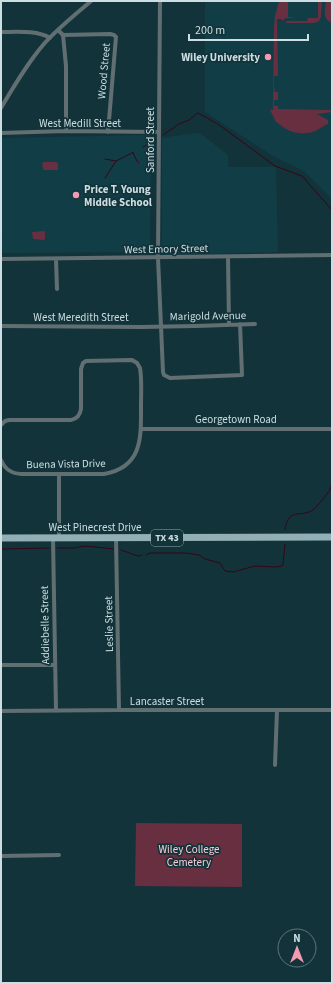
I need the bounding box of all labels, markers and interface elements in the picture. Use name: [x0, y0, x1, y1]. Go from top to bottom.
scale bar: [189, 16, 308, 42]
text: 200 m: [195, 22, 225, 39]
street label: Wood Street: [94, 42, 114, 100]
place label: Wiley University: [181, 50, 260, 65]
marker: Wiley University: [263, 52, 273, 62]
street label: Sanford Street: [143, 107, 158, 173]
street label: West Medill Street: [39, 116, 121, 131]
place label: Price T. Young Middle School: [84, 182, 153, 210]
marker: Price T. Young Middle School: [71, 190, 81, 200]
street label: West Emory Street: [124, 241, 209, 257]
street label: Marigold Avenue: [170, 308, 247, 324]
street label: West Meredith Street: [33, 310, 129, 325]
street label: Georgetown Road: [195, 412, 277, 427]
street label: Buena Vista Drive: [26, 456, 106, 472]
street label: West Pinecrest Drive: [48, 520, 142, 535]
road number: TX 43: [151, 530, 183, 546]
street label: Addiebelle Street: [37, 585, 53, 664]
street label: Leslie Street: [101, 596, 117, 652]
street label: Lancaster Street: [130, 694, 204, 709]
park label: Wiley College Cemetery: [158, 842, 220, 870]
north arrow: [277, 928, 317, 968]
text: N: [293, 931, 301, 946]

